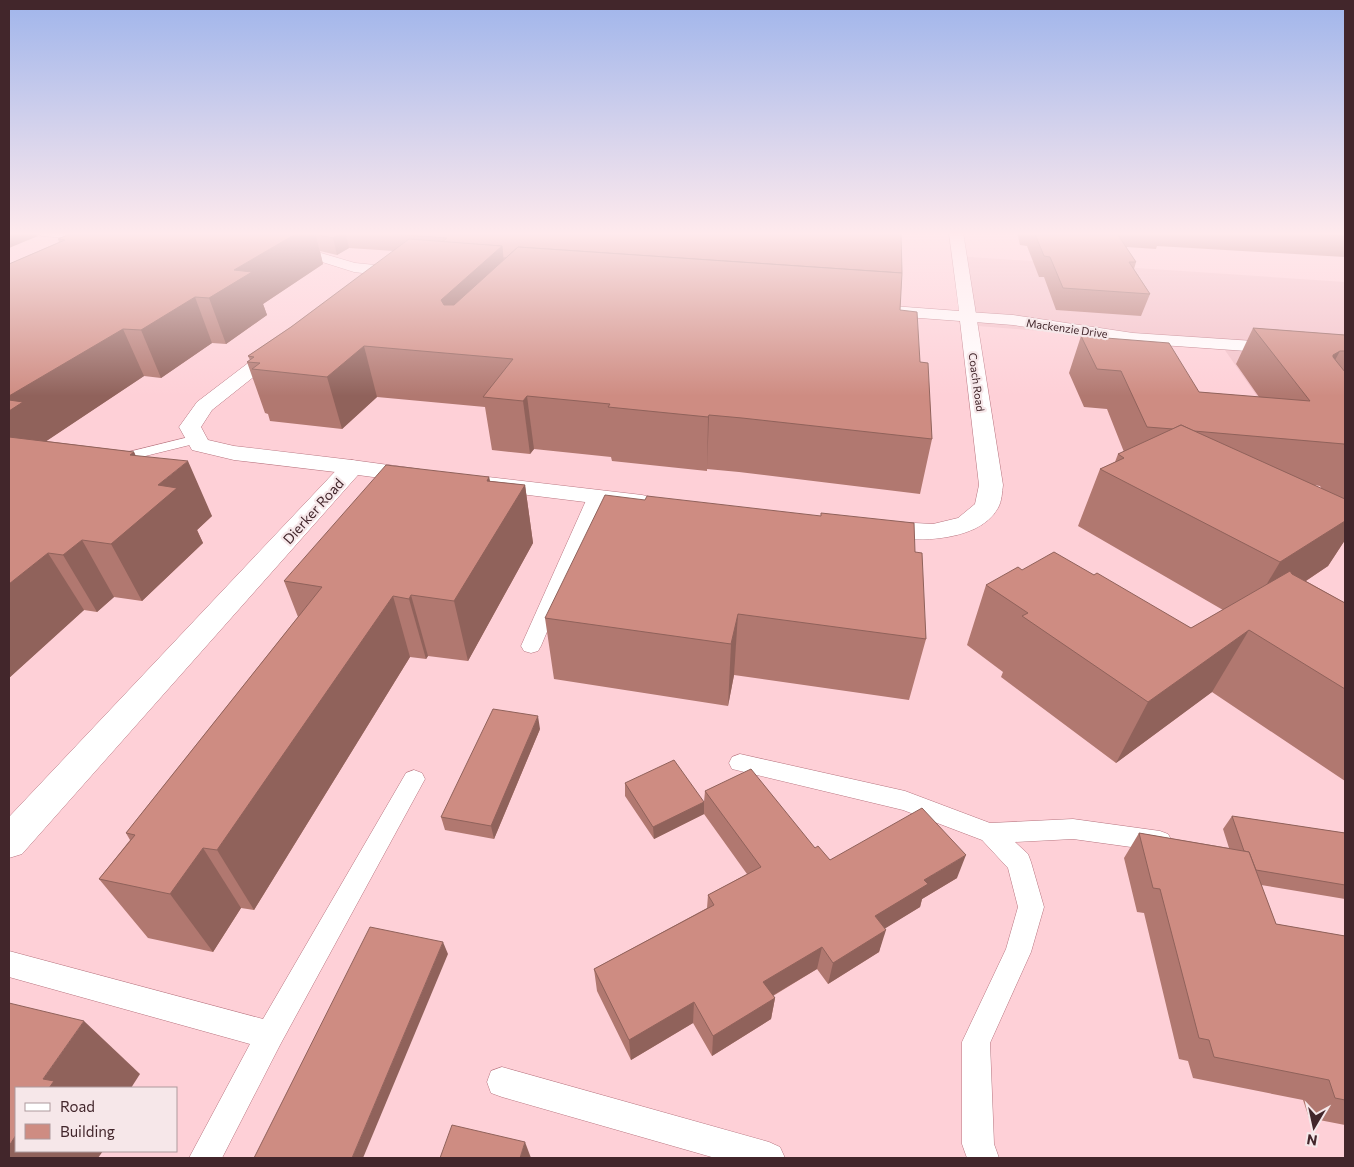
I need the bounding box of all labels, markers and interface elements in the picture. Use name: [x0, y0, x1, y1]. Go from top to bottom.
street label: Mackenzie Drive: [1025, 316, 1109, 340]
street label: Coach Road: [966, 352, 988, 412]
street label: Dierker Road: [279, 475, 347, 547]
legend: [15, 1087, 178, 1152]
text: Road: [60, 1097, 95, 1115]
north arrow: [1289, 1102, 1339, 1152]
text: Building: [60, 1122, 115, 1140]
text: N: [1305, 1131, 1318, 1150]

